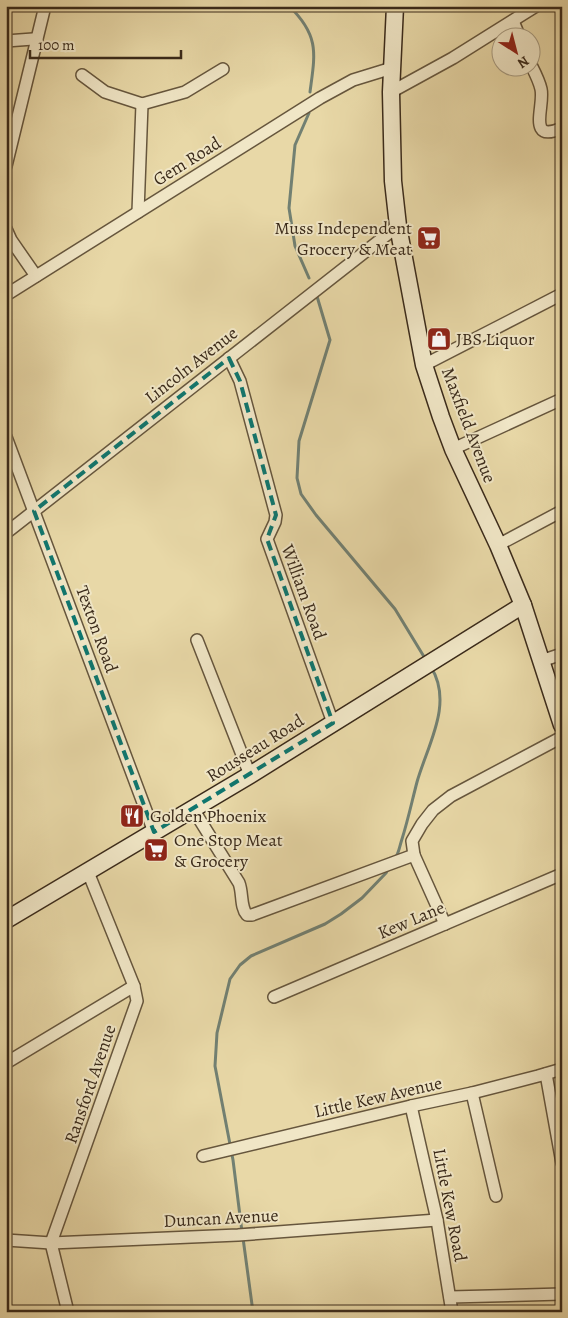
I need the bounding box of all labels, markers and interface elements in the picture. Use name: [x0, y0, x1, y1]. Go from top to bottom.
scale bar: [30, 28, 181, 60]
north arrow: [490, 28, 540, 78]
text: 100 m: [38, 35, 75, 55]
text: N: [514, 51, 533, 73]
street label: Gem Road: [149, 131, 226, 191]
place label: Muss Independent Grocery & Meat: [274, 216, 412, 261]
supermarket icon: Muss Independent Grocery & Meat: [416, 225, 442, 251]
street label: Lincoln Avenue: [140, 321, 242, 409]
shop icon: JBS Liquor: [426, 326, 452, 352]
place label: JBS Liquor: [456, 327, 535, 351]
street label: Maxfield Avenue: [436, 364, 502, 486]
street label: William Road: [275, 540, 332, 643]
street label: Texton Road: [70, 582, 124, 676]
street label: Rousseau Road: [202, 708, 309, 788]
restaurant icon: Golden Phoenix: [119, 803, 145, 829]
place label: Golden Phoenix: [150, 804, 267, 828]
place label: One Stop Meat & Grocery: [174, 828, 283, 873]
supermarket icon: One Stop Meat & Grocery: [143, 837, 169, 863]
street label: Kew Lane: [374, 895, 448, 945]
street label: Ransford Avenue: [58, 1021, 122, 1147]
street label: Little Kew Avenue: [312, 1071, 444, 1123]
street label: Little Kew Road: [427, 1146, 473, 1264]
street label: Duncan Avenue: [163, 1203, 279, 1233]

